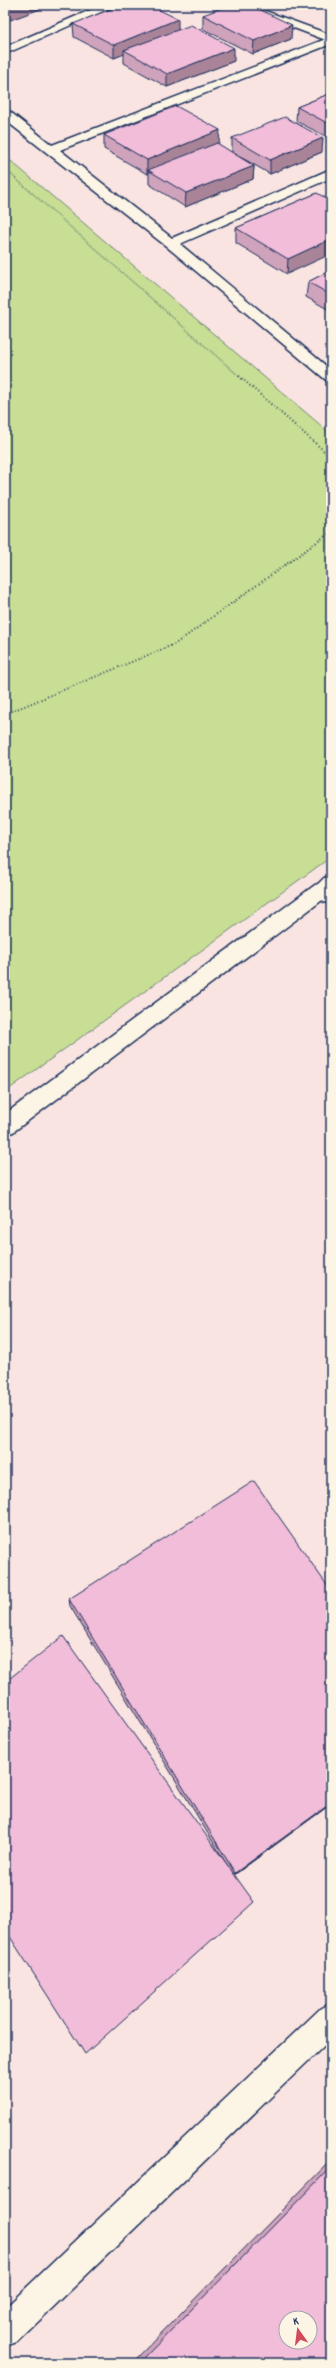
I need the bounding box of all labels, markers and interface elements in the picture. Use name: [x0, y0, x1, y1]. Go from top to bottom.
north arrow: [278, 2310, 318, 2350]
text: K: [292, 2314, 300, 2331]

